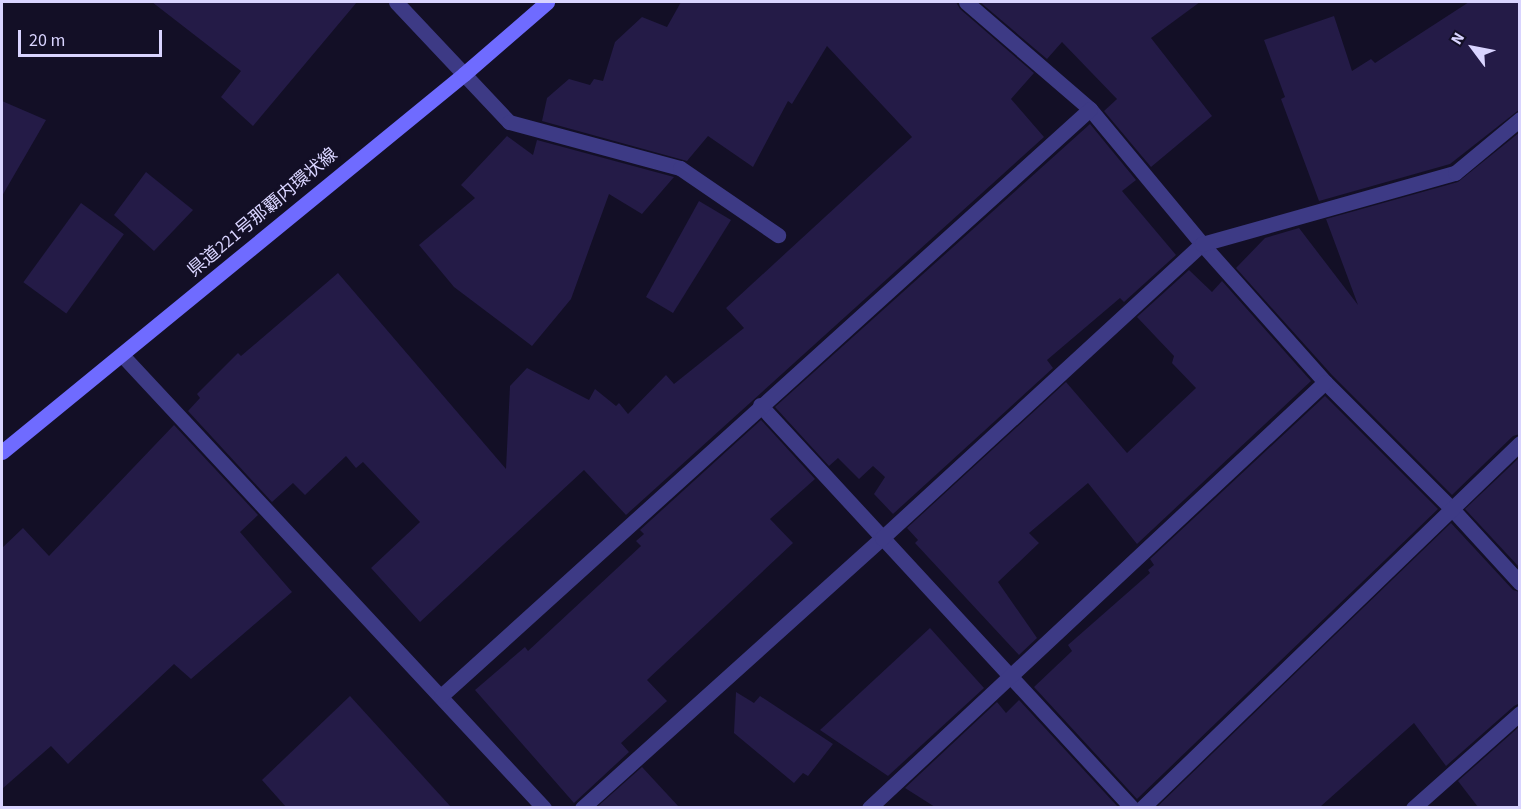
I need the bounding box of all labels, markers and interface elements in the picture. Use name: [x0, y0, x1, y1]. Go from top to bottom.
scale bar: [21, 18, 165, 56]
north arrow: [1443, 18, 1503, 78]
text: 20 m: [29, 28, 65, 53]
text: N: [1446, 28, 1470, 49]
street label: 県道221号那覇内環状線: [184, 144, 342, 282]

